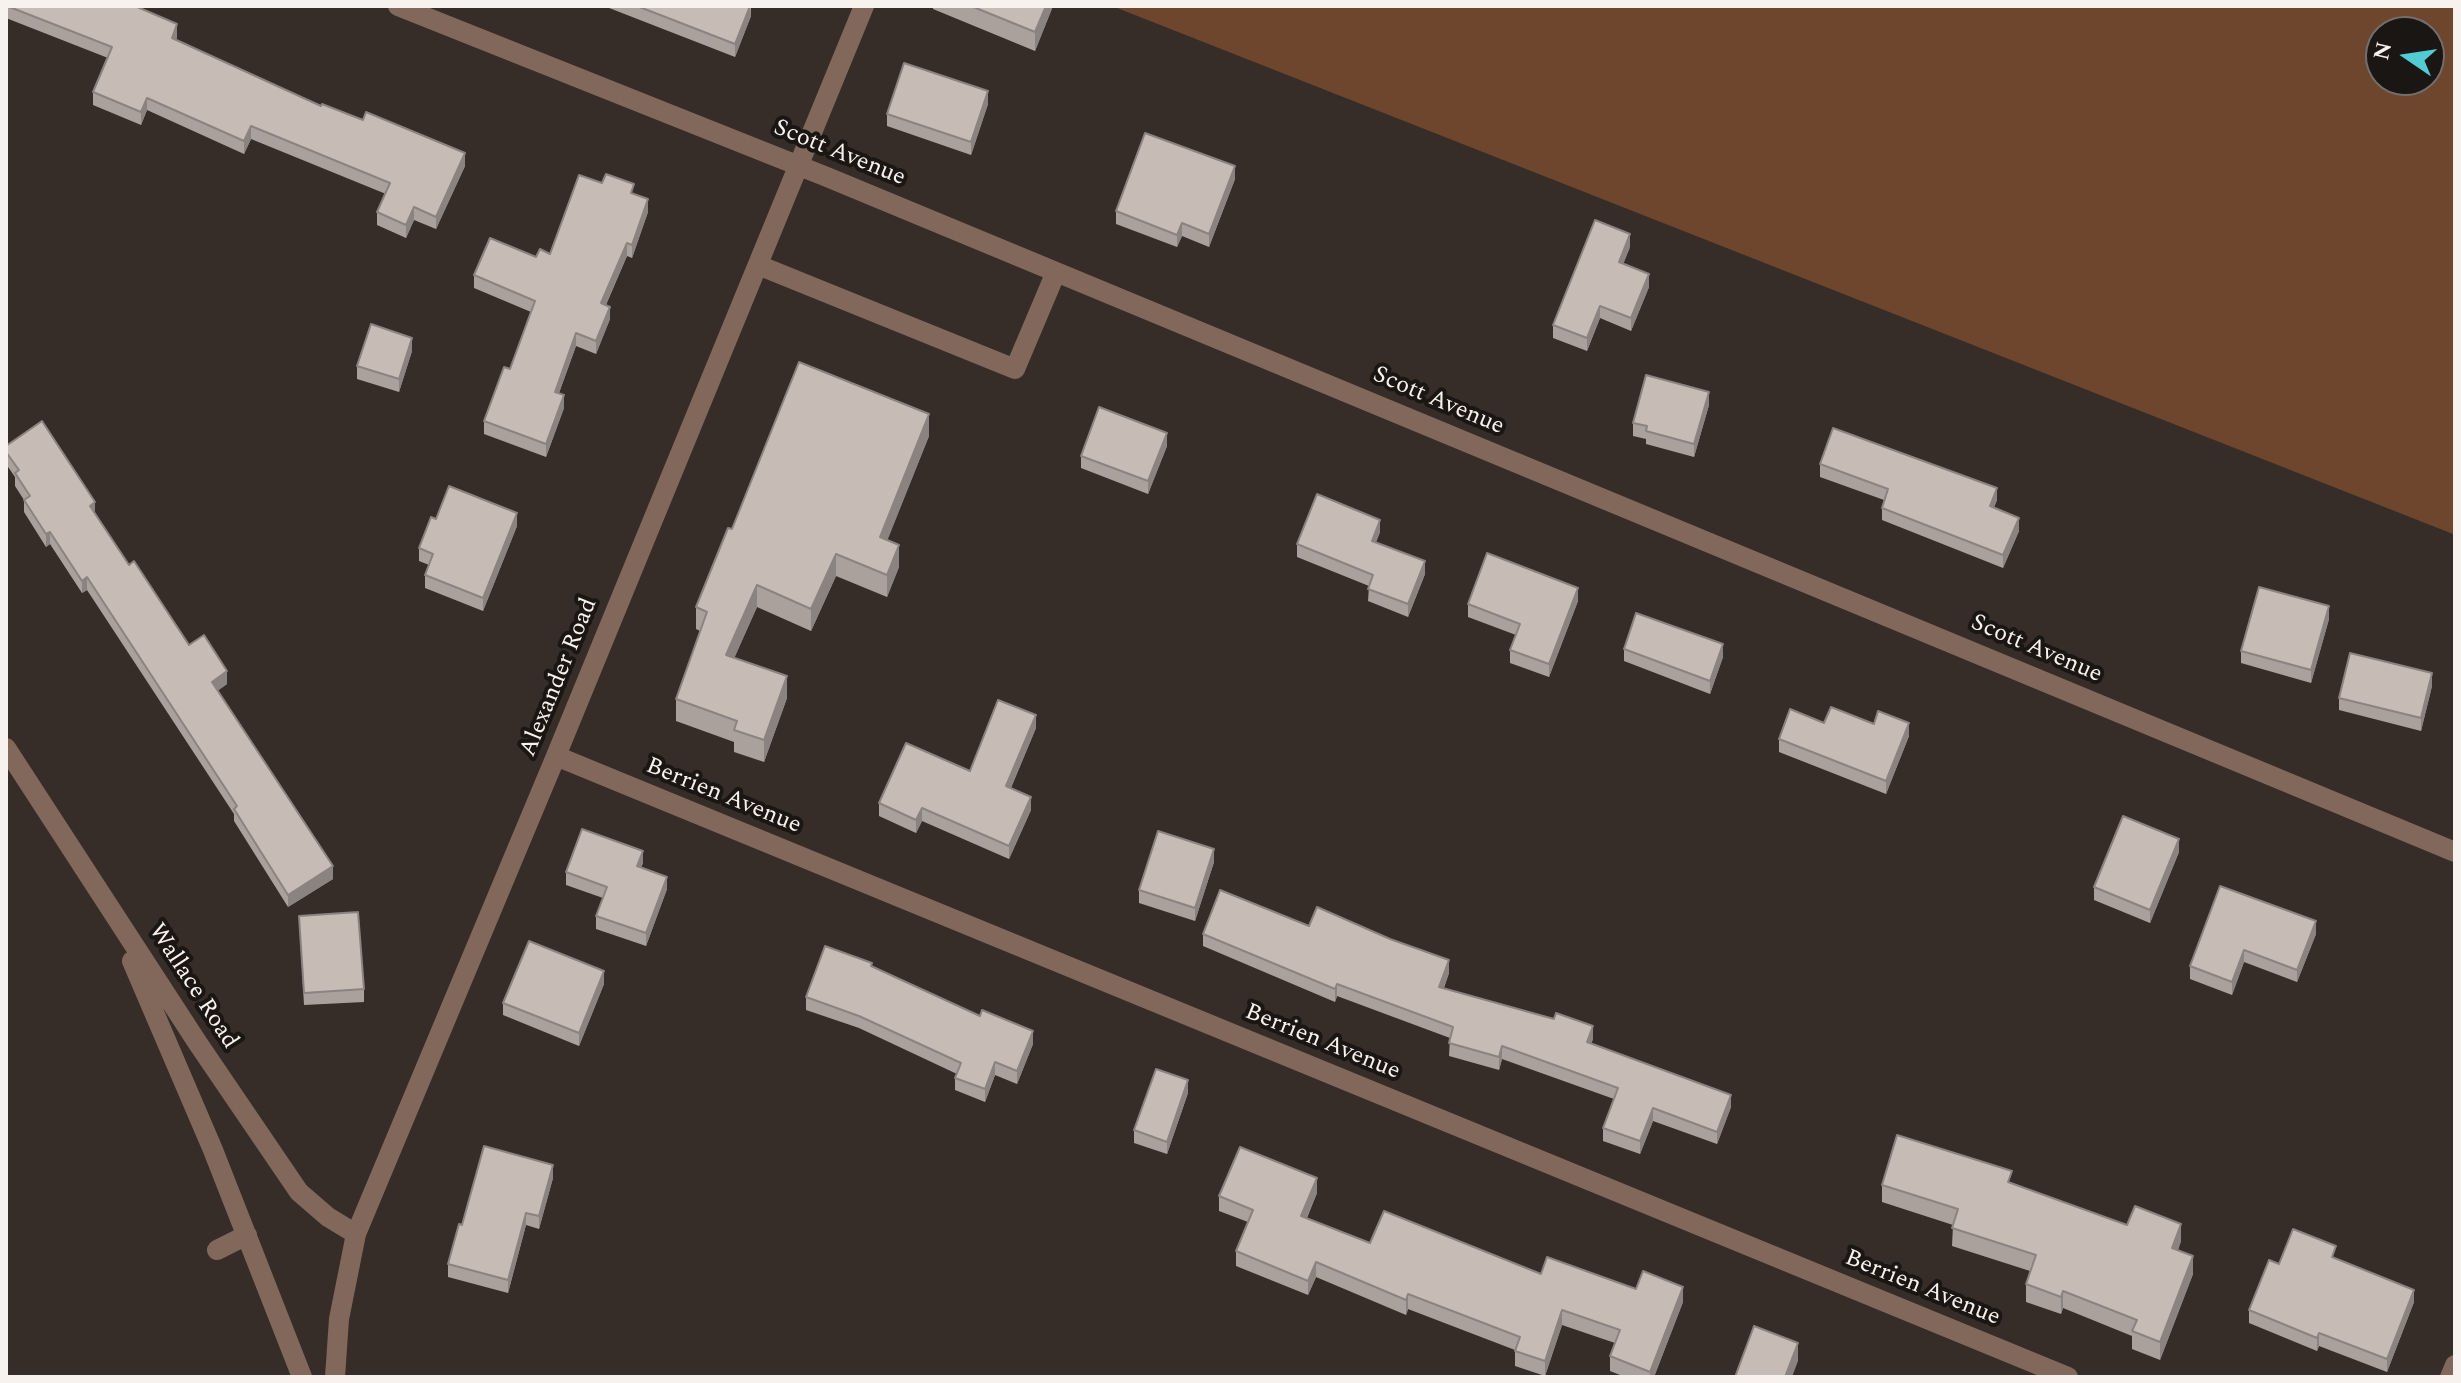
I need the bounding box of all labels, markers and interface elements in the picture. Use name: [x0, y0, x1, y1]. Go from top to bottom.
north arrow: [2365, 16, 2445, 96]
text: N: [2365, 38, 2401, 63]
street label: Scott Avenue: [769, 114, 909, 194]
street label: Scott Avenue: [1368, 361, 1508, 443]
street label: Alexander Road: [515, 595, 605, 761]
street label: Scott Avenue: [1966, 609, 2106, 691]
street label: Berrien Avenue: [641, 753, 805, 841]
street label: Wallace Road: [141, 919, 243, 1055]
street label: Berrien Avenue: [1240, 999, 1404, 1087]
street label: Berrien Avenue: [1840, 1245, 2004, 1333]

